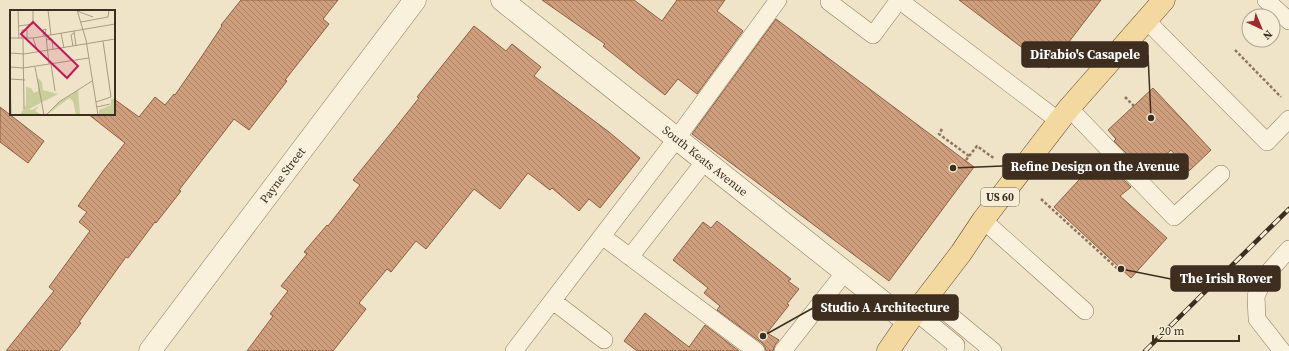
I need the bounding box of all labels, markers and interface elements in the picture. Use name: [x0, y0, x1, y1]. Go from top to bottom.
north arrow: [1241, 8, 1281, 48]
inset map: [10, 10, 115, 115]
text: N: [1260, 27, 1276, 43]
callout: DiFabio's Casapele: [1022, 42, 1148, 67]
text: DiFabio's Casapele: [1030, 46, 1140, 63]
street label: South Keats Avenue: [659, 122, 751, 200]
street label: Payne Street: [256, 144, 309, 207]
callout: Refine Design on the Avenue: [1003, 154, 1188, 179]
text: Refine Design on the Avenue: [1010, 158, 1180, 175]
road number: US 60: [981, 188, 1019, 206]
callout: The Irish Rover: [1171, 266, 1280, 291]
text: The Irish Rover: [1180, 270, 1273, 287]
callout: Studio A Architecture: [813, 295, 958, 320]
text: Studio A Architecture: [821, 299, 950, 316]
scale bar: [1153, 317, 1239, 343]
text: 20 m: [1159, 323, 1185, 339]

